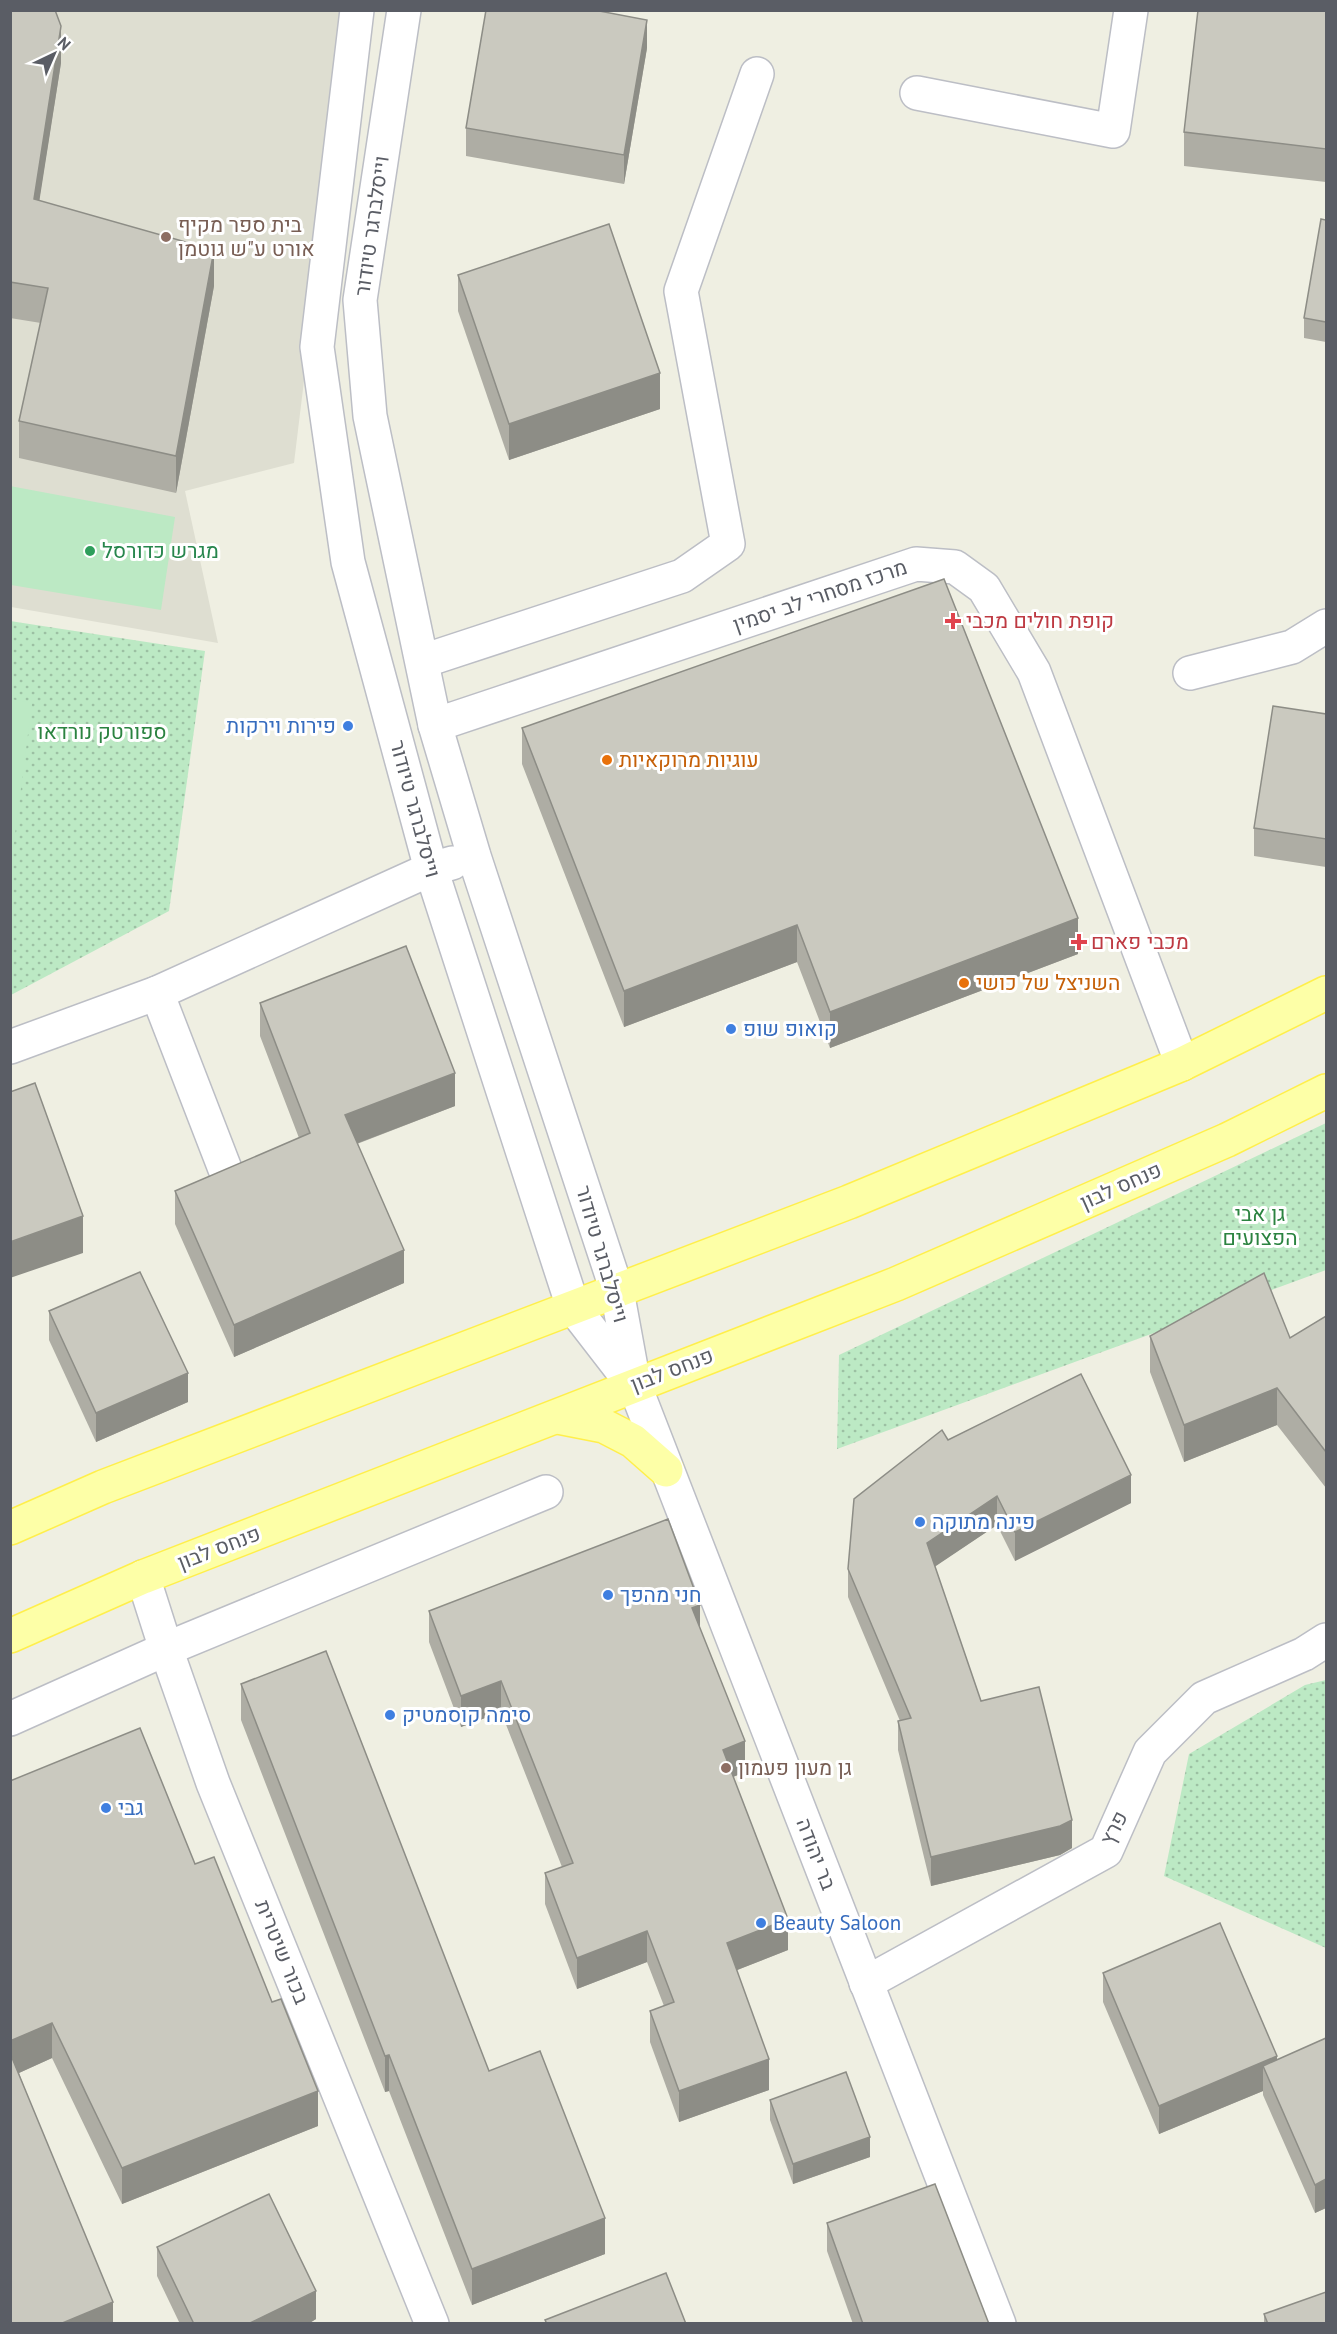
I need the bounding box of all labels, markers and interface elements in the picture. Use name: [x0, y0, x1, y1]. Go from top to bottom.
north arrow: [24, 24, 84, 84]
text: N: [54, 32, 75, 54]
street label: וייסלברגר טיודור: [348, 154, 395, 298]
place label: בית ספר מקיף אורט ע"ש גוטמן: [178, 211, 315, 262]
marker: בית ספר מקיף אורט ע"ש גוטמן: [159, 230, 173, 244]
place label: מגרש כדורסל: [102, 537, 219, 564]
marker: מגרש כדורסל: [83, 544, 97, 558]
street label: מרכז מסחרי לב יסמין: [729, 553, 911, 638]
place label: קופת חולים מכבי: [966, 607, 1114, 634]
marker: קופת חולים מכבי: [944, 612, 962, 630]
place label: פירות וירקות: [226, 712, 336, 739]
park label: ספורטק נורדאו: [37, 718, 167, 745]
marker: פירות וירקות: [341, 719, 355, 733]
street label: וייסלברגר טיודור: [384, 737, 447, 881]
place label: עוגיות מרוקאיות: [619, 746, 759, 773]
marker: עוגיות מרוקאיות: [600, 753, 614, 767]
place label: מכבי פארם: [1091, 928, 1189, 955]
marker: מכבי פארם: [1072, 935, 1086, 949]
place label: השניצל של כושי: [976, 969, 1120, 996]
marker: השניצל של כושי: [957, 976, 971, 990]
place label: קואופ שופ: [743, 1015, 837, 1042]
marker: קואופ שופ: [724, 1022, 738, 1036]
street label: פנחס לבון: [1076, 1156, 1166, 1215]
street label: וייסלברגר טיודור: [570, 1182, 635, 1326]
park label: גן אבי הפצועים: [1222, 1200, 1298, 1251]
street label: פנחס לבון: [627, 1341, 717, 1398]
place label: פינה מתוקה: [932, 1508, 1035, 1535]
marker: פינה מתוקה: [913, 1515, 927, 1529]
street label: פנחס לבון: [174, 1519, 264, 1576]
place label: חני מהפך: [620, 1581, 702, 1608]
marker: חני מהפך: [601, 1588, 615, 1602]
place label: סימה קוסמטיק: [402, 1701, 531, 1728]
marker: סימה קוסמטיק: [383, 1708, 397, 1722]
place label: גן מעון פעמון: [738, 1754, 852, 1781]
marker: גן מעון פעמון: [719, 1761, 733, 1775]
place label: גבי: [118, 1794, 144, 1821]
marker: גבי: [99, 1801, 113, 1815]
street label: פרץ: [1094, 1806, 1133, 1849]
street label: בר יהודה: [790, 1814, 843, 1894]
street label: בכור שיטרית: [249, 1896, 316, 2008]
place label: Beauty Saloon: [773, 1909, 901, 1936]
marker: Beauty Saloon: [754, 1916, 768, 1930]

